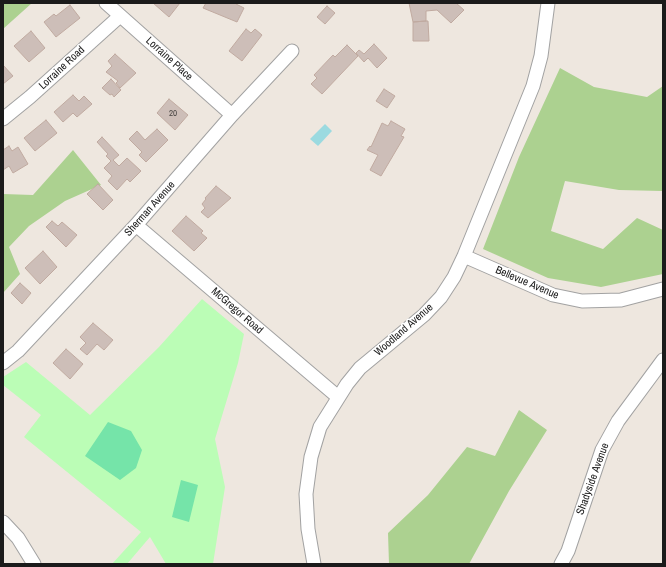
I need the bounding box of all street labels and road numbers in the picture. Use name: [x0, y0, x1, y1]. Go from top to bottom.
street label: Lorraine Place: [143, 34, 195, 84]
street label: Lorraine Road: [36, 44, 88, 92]
street label: Sherman Avenue: [122, 179, 178, 239]
street label: Bellevue Avenue: [493, 264, 561, 302]
street label: McGregor Road: [208, 285, 266, 337]
street label: Woodland Avenue: [372, 301, 436, 359]
street label: Shadyside Avenue: [574, 441, 612, 517]

